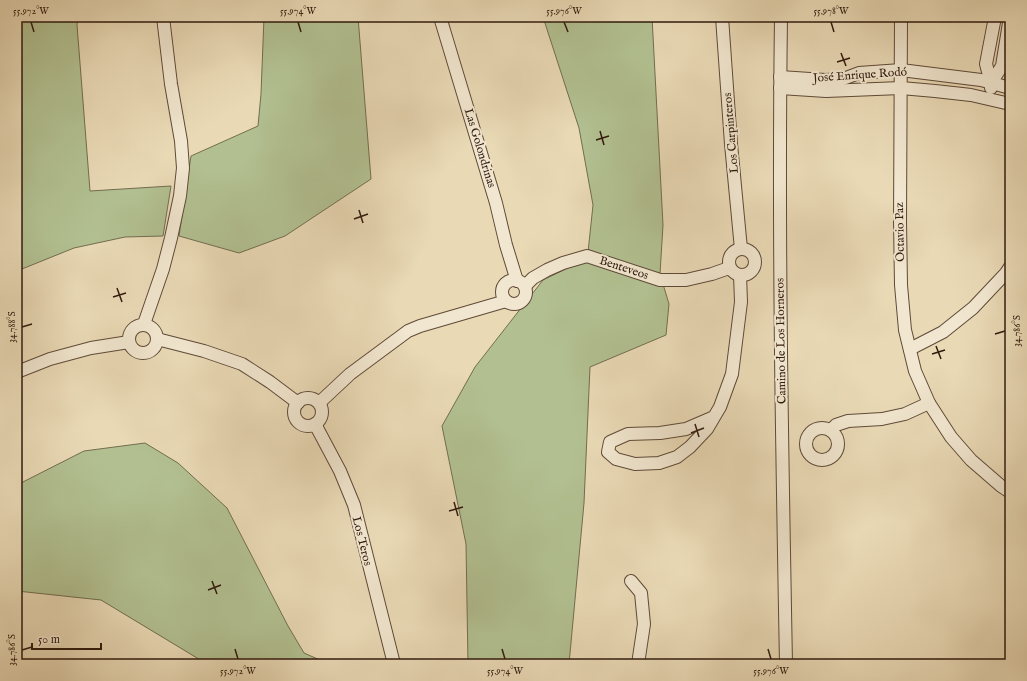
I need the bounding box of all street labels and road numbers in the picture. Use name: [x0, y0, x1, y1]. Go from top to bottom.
street label: José Enrique Rodó: [810, 64, 908, 87]
street label: Los Carpinteros: [720, 92, 743, 174]
street label: Las Golondrinas: [461, 106, 499, 190]
street label: Octavio Paz: [892, 202, 908, 262]
street label: Benteveos: [597, 253, 651, 283]
street label: Camino de Los Horneros: [772, 278, 790, 404]
street label: Los Teros: [349, 515, 375, 567]

